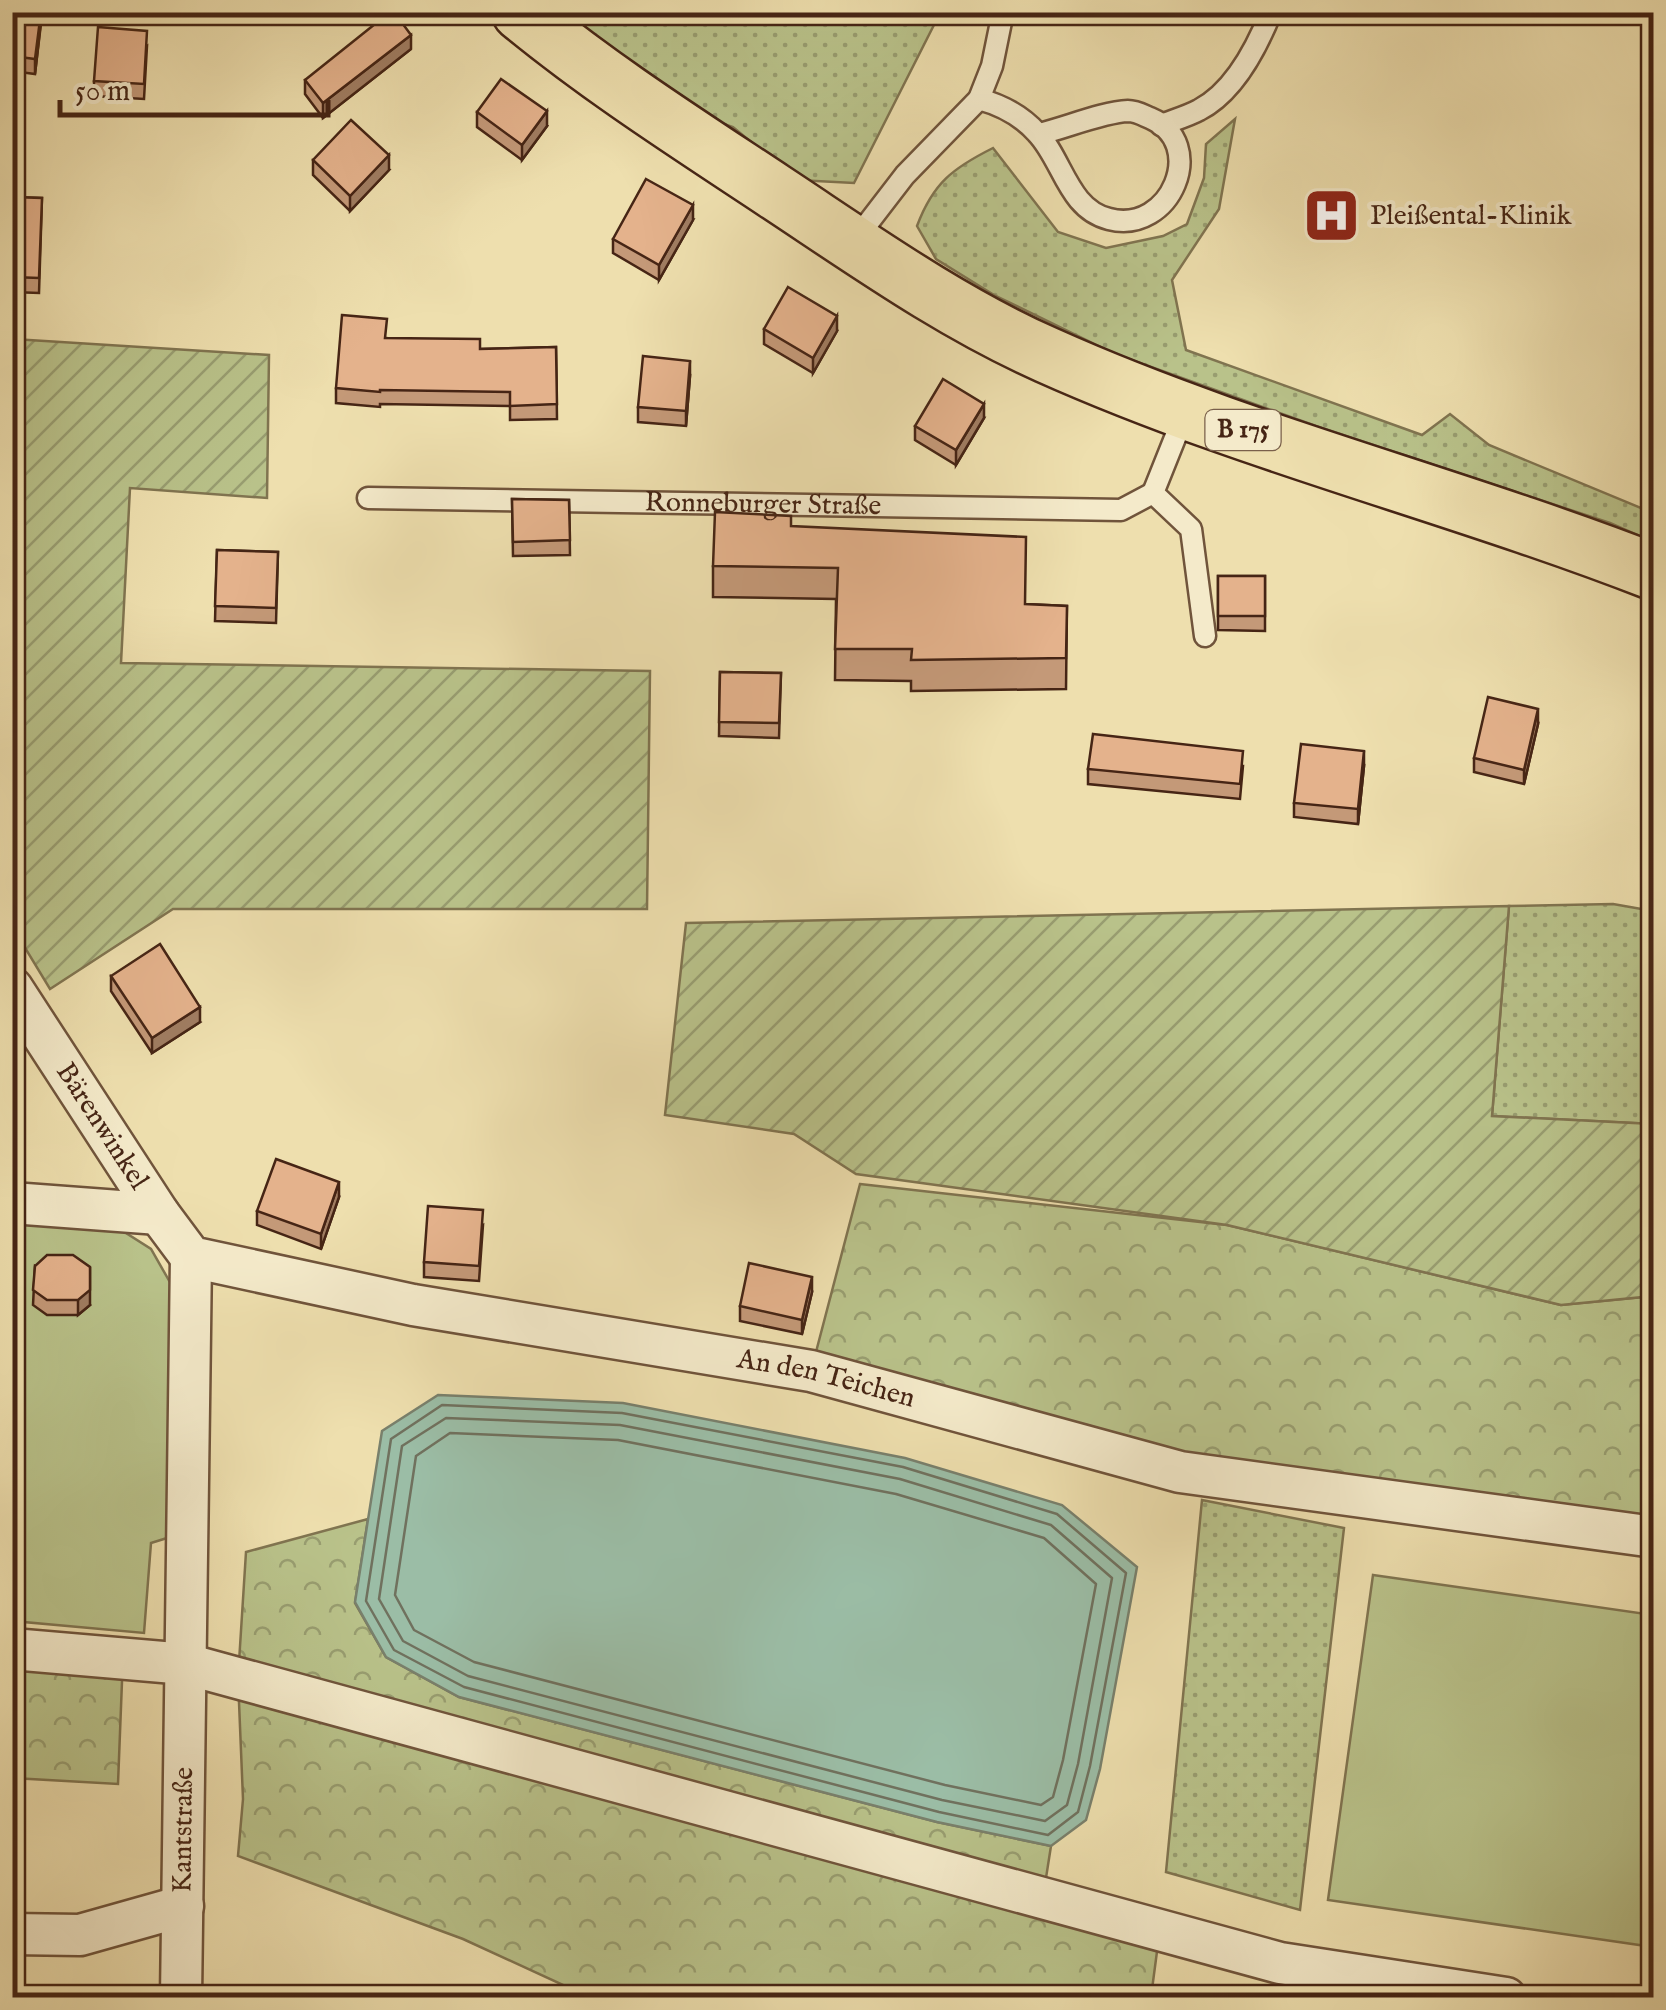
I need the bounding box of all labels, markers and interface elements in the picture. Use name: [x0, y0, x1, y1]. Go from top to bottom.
scale bar: [60, 55, 328, 117]
text: 50 m: [75, 73, 130, 111]
hospital icon: Pleißental-Klinik: [1301, 186, 1361, 246]
place label: Pleißental-Klinik: [1370, 199, 1572, 234]
road number: B 175: [1206, 410, 1280, 450]
street label: Ronneburger Straße: [644, 485, 882, 524]
street label: Bärenwinkel: [48, 1056, 156, 1197]
street label: An den Teichen: [734, 1341, 919, 1416]
street label: Kantstraße: [165, 1767, 202, 1893]

